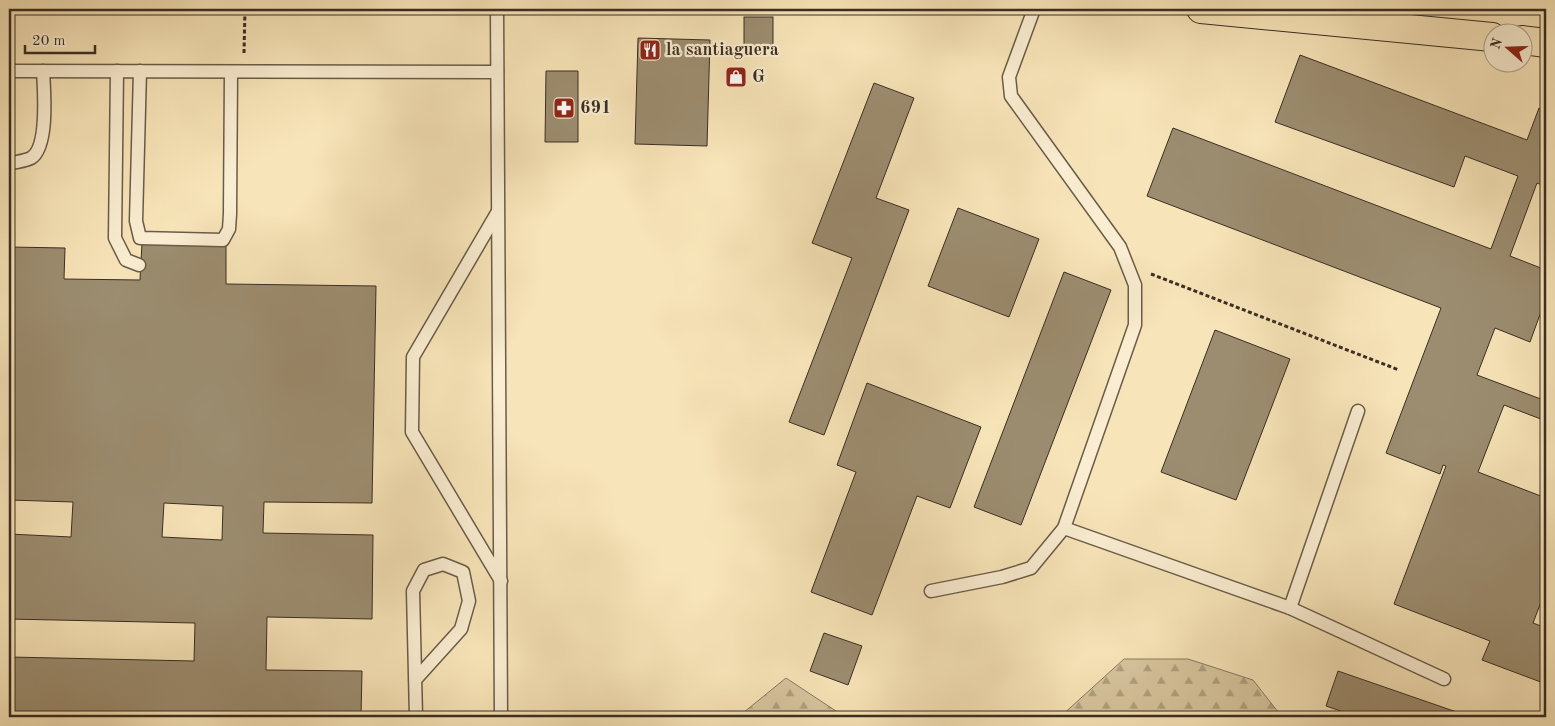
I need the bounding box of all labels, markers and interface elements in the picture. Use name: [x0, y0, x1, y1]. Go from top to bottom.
scale bar: [25, 22, 95, 54]
north arrow: [1482, 22, 1532, 72]
text: 20 m: [32, 34, 66, 49]
text: N: [1488, 36, 1505, 51]
restaurant icon: la santiaguera: [638, 38, 662, 62]
place label: la santiaguera: [666, 41, 779, 59]
shop icon: G: [724, 65, 748, 89]
place label: G: [752, 68, 765, 86]
pharmacy icon: 691: [552, 96, 576, 120]
place label: 691: [580, 99, 611, 117]

